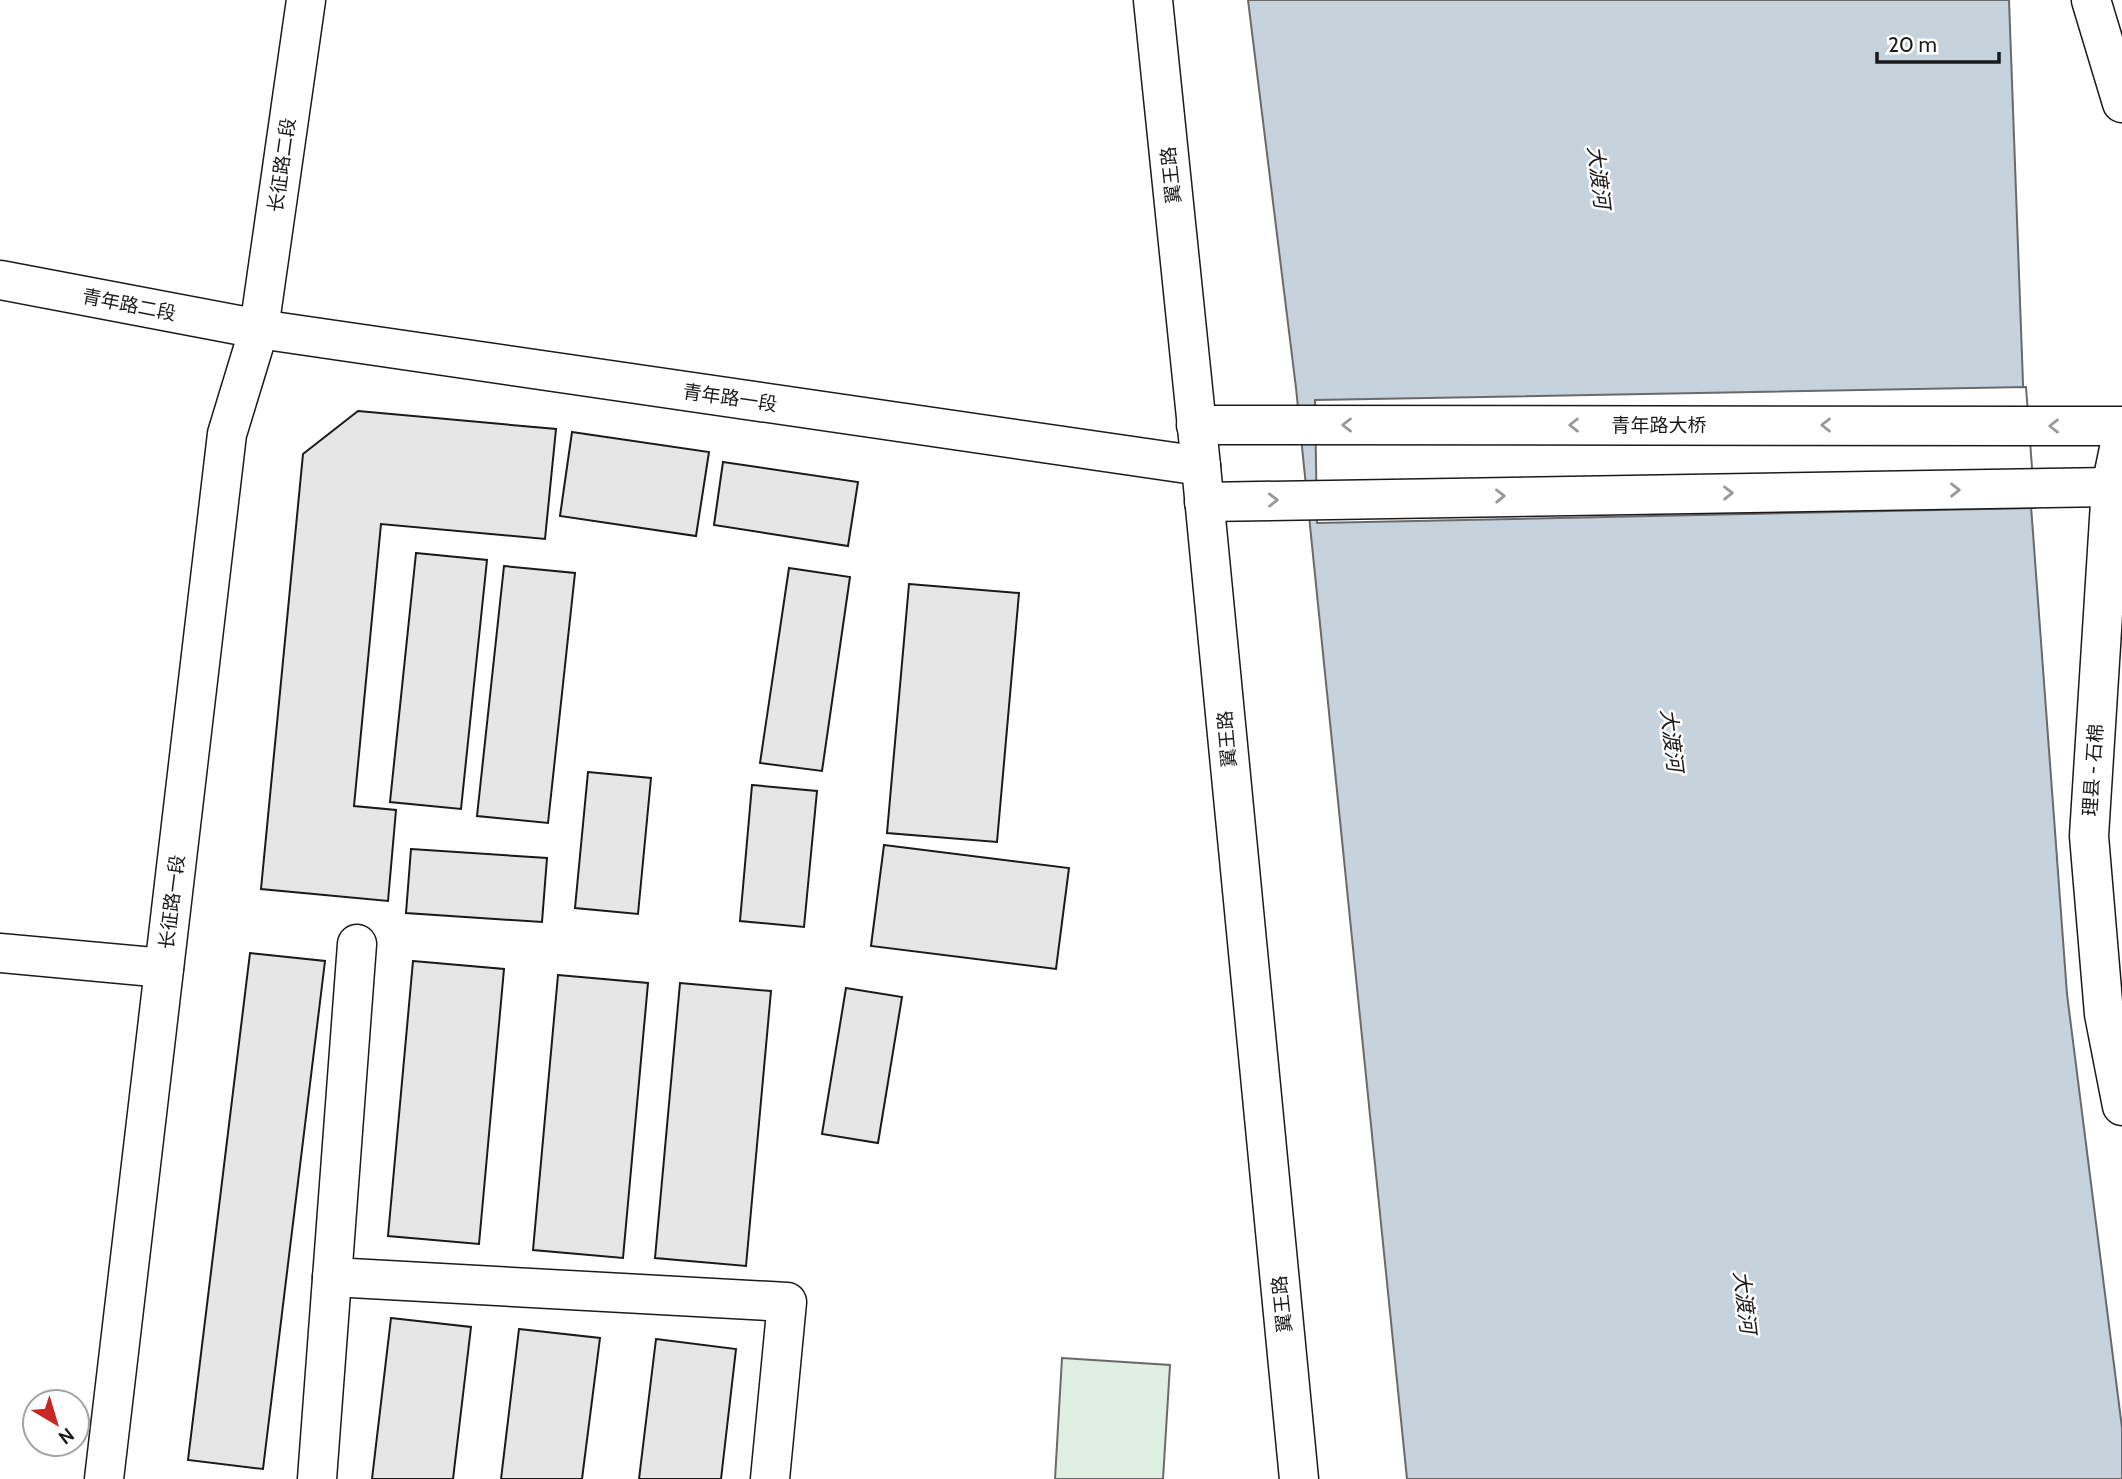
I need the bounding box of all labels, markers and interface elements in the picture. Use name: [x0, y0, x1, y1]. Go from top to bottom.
scale bar: [1877, 21, 2000, 65]
text: 20 m: [1888, 32, 1937, 57]
street label: 长征路二段: [264, 116, 300, 214]
water label: 大渡河: [1583, 144, 1616, 214]
street label: 翼王路: [1157, 145, 1185, 205]
street label: 青年路二段: [80, 285, 178, 325]
street label: 青年路一段: [681, 380, 779, 416]
street label: 青年路大桥: [1611, 414, 1707, 437]
one-way arrow: [1341, 417, 1352, 433]
one-way arrow: [1569, 417, 1579, 433]
one-way arrow: [1821, 417, 1831, 433]
one-way arrow: [2048, 418, 2059, 434]
one-way arrow: [1950, 482, 1961, 497]
one-way arrow: [1722, 485, 1733, 500]
one-way arrow: [1495, 488, 1506, 504]
one-way arrow: [1267, 493, 1278, 508]
water label: 大渡河: [1656, 707, 1689, 777]
street label: 翼王路: [1213, 710, 1241, 768]
street label: 理县 - 石棉: [2078, 723, 2108, 817]
street label: 长征路一段: [155, 853, 189, 951]
water label: 大渡河: [1729, 1269, 1762, 1339]
street label: 翼王路: [1268, 1274, 1296, 1334]
north arrow: [21, 1388, 91, 1458]
text: N: [54, 1423, 79, 1449]

